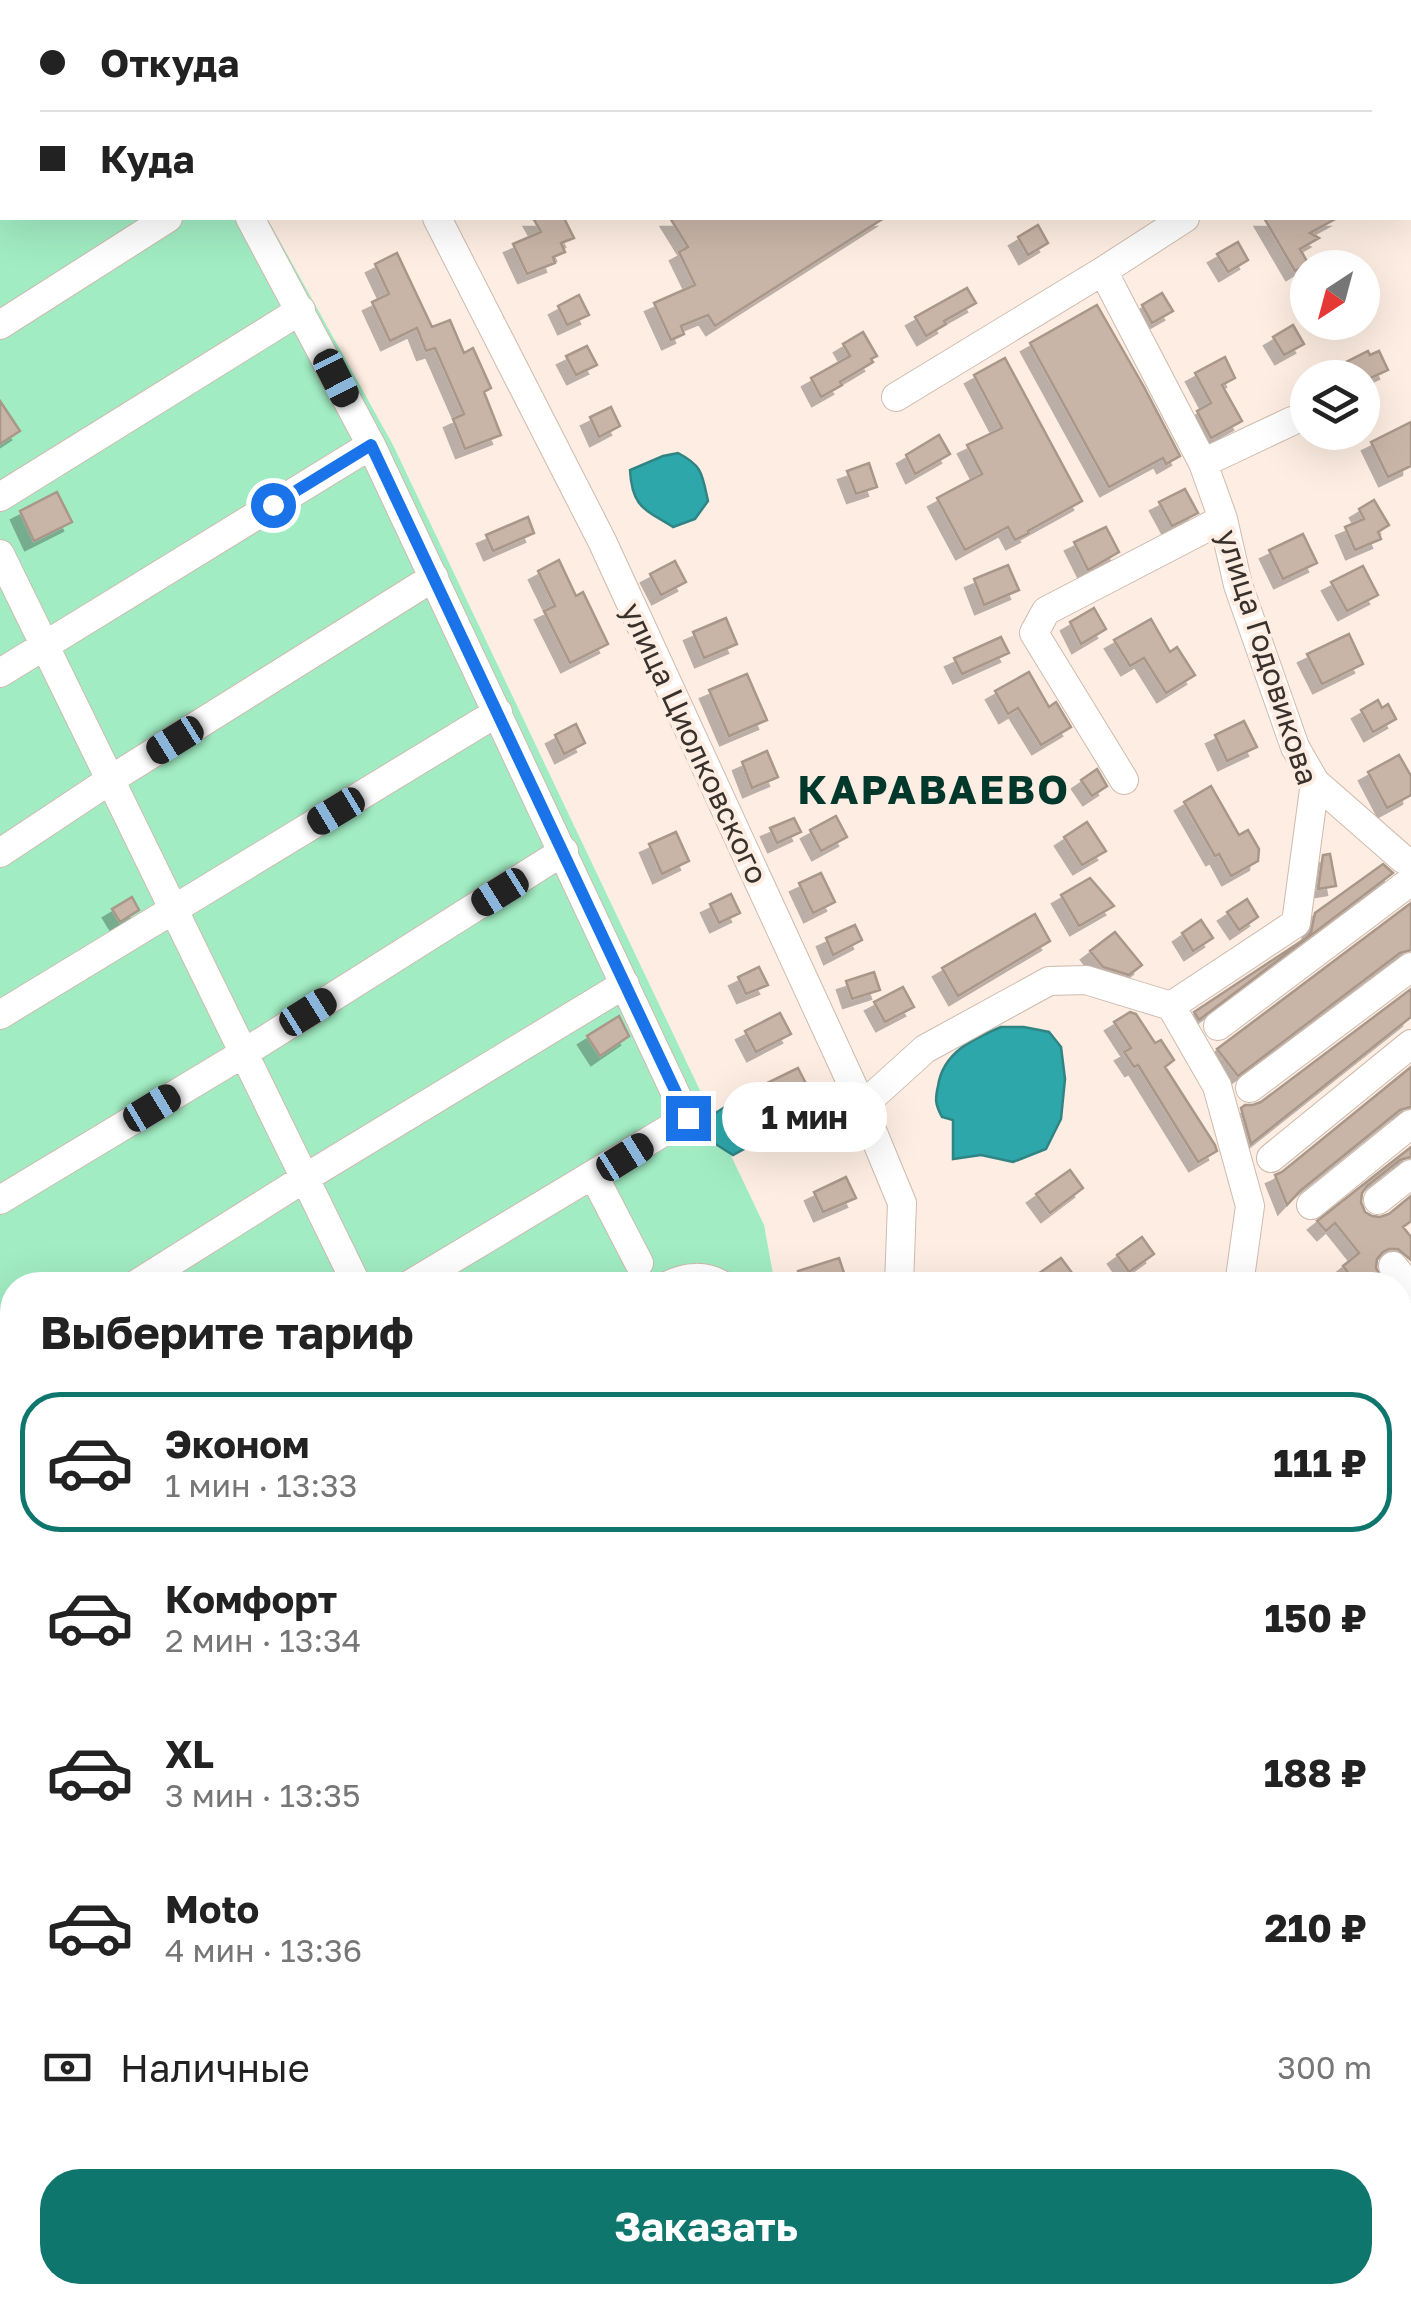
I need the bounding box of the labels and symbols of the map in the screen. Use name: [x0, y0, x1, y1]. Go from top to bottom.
north arrow: [1290, 250, 1380, 340]
car: [309, 344, 363, 412]
route start: [251, 483, 296, 528]
street label: улица Годовикова: [1210, 525, 1326, 789]
street label: улица Циолковского: [614, 597, 776, 889]
car: [142, 711, 208, 769]
district label: КАРАВАЕВО: [797, 765, 1071, 813]
car: [303, 783, 369, 839]
car: [467, 863, 533, 921]
car: [275, 983, 341, 1041]
car: [119, 1080, 185, 1136]
callout: 1 мин: [723, 1083, 888, 1153]
route end: [666, 1096, 711, 1141]
car: [592, 1128, 658, 1186]

